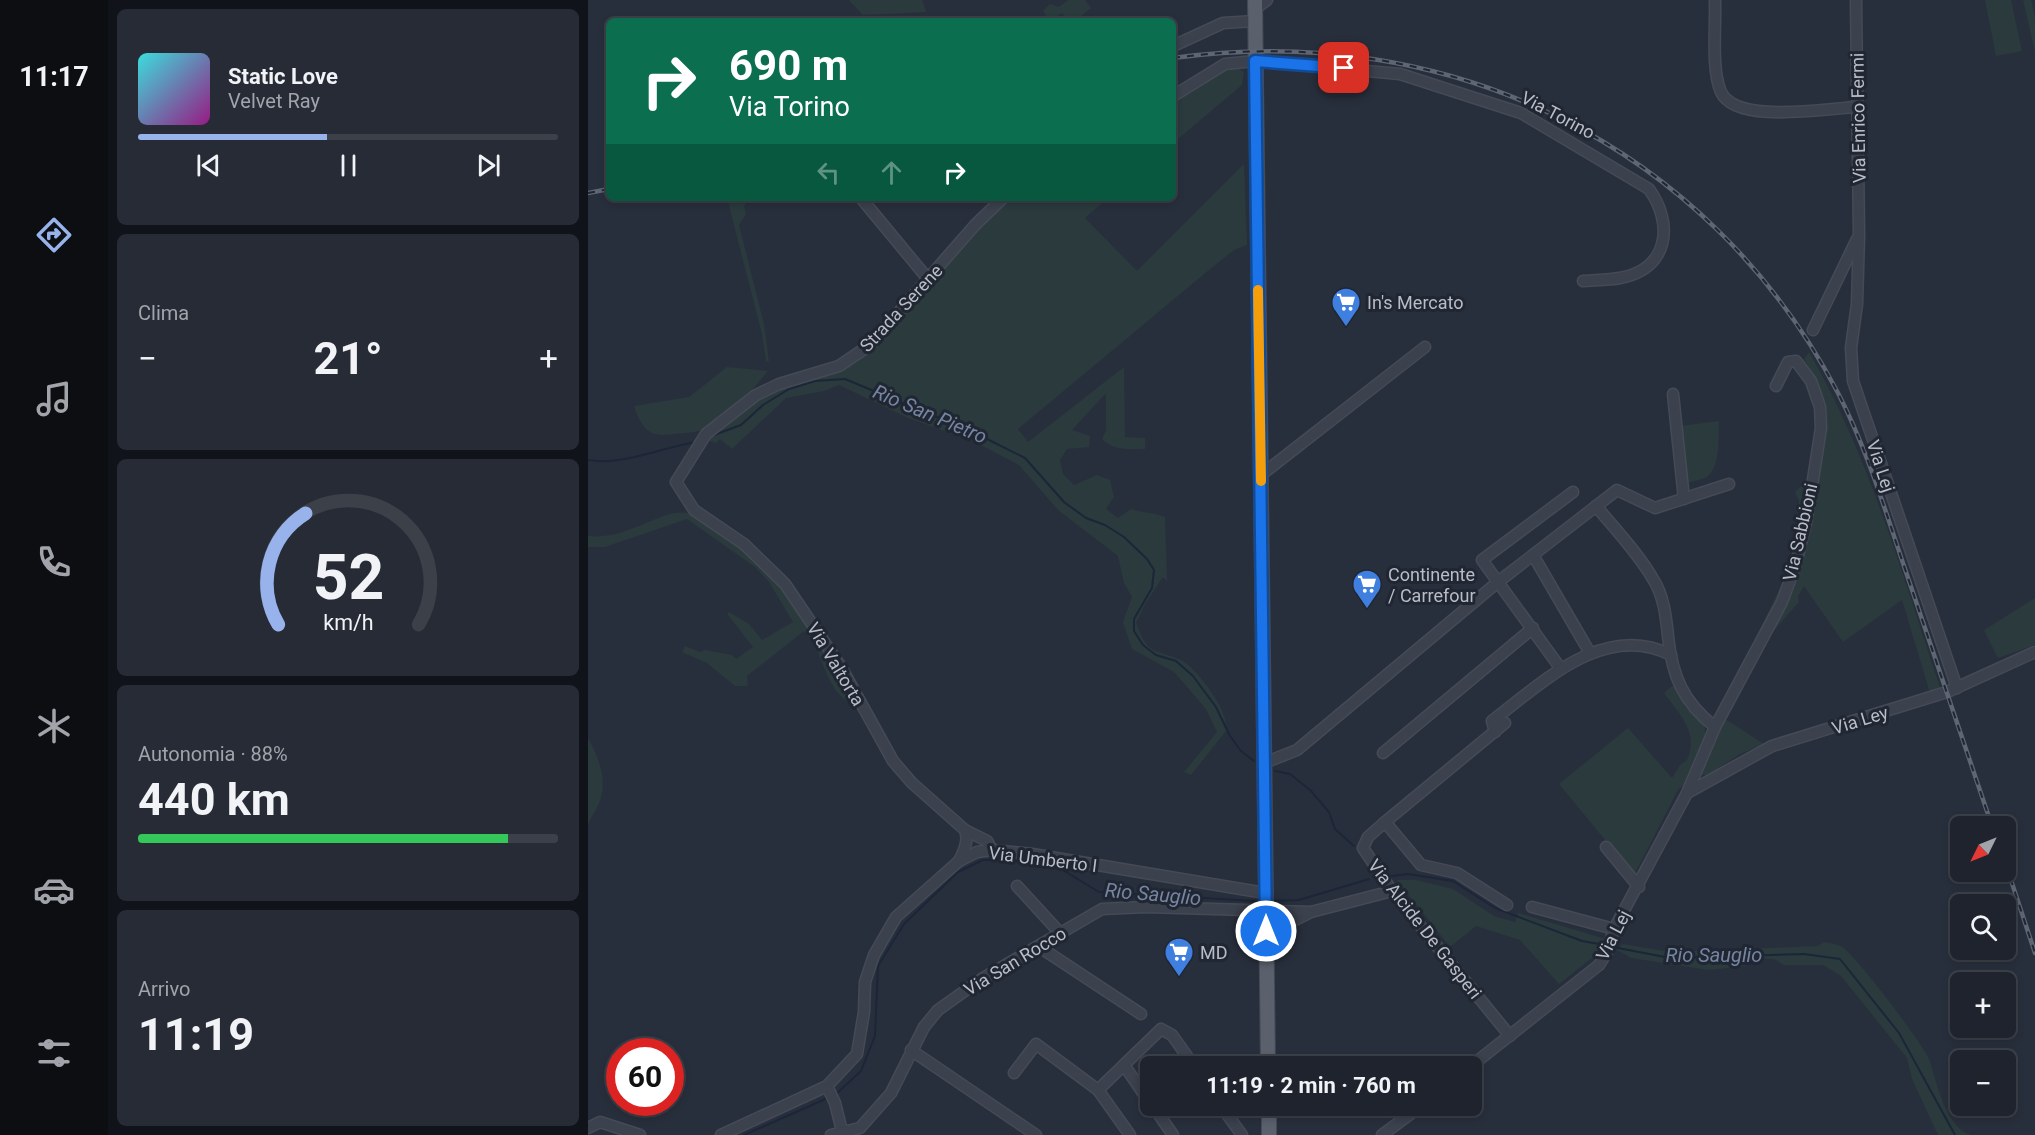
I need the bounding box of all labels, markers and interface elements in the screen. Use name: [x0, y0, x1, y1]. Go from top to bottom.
text: 690 m: [729, 41, 848, 90]
icon: right: [630, 42, 708, 120]
pin: [1318, 42, 1369, 93]
icon: arrive: [1327, 51, 1360, 84]
street label: Via Enrico Fermi: [1846, 53, 1870, 183]
text: 11:17: [19, 61, 89, 93]
text: Static Love: [228, 64, 338, 89]
street label: Via Torino: [1518, 87, 1598, 143]
text: Velvet Ray: [228, 89, 320, 113]
text: Via Torino: [729, 91, 850, 123]
icon: previous: [192, 149, 225, 182]
icon: pause: [332, 149, 365, 182]
icon: next: [472, 149, 505, 182]
icon: left: [812, 156, 845, 189]
icon: ahead: [875, 156, 908, 189]
icon: right: [938, 156, 971, 189]
icon: directions: [33, 214, 75, 256]
street label: Strada Serene: [855, 260, 947, 356]
supermarket icon: In's Mercato: [1330, 286, 1362, 328]
place label: In's Mercato: [1367, 292, 1464, 313]
text: Clima: [138, 301, 189, 325]
text: 21°: [313, 332, 383, 385]
text: −: [138, 339, 157, 378]
text: +: [539, 339, 558, 378]
icon: music: [33, 378, 75, 420]
water label: Rio San Pietro: [869, 379, 991, 449]
street label: Via Lej: [1863, 437, 1899, 495]
street label: Via Sabbioni: [1779, 481, 1821, 583]
icon: phone: [33, 541, 75, 583]
text: 52: [312, 541, 384, 614]
place label: Continente / Carrefour: [1388, 564, 1476, 606]
supermarket icon: Continente / Carrefour: [1351, 568, 1383, 610]
text: km/h: [323, 610, 373, 635]
street label: Via Valtorta: [803, 619, 869, 709]
street label: Via Ley: [1829, 701, 1891, 738]
icon: climate: [33, 705, 75, 747]
text: Autonomia · 88%: [138, 742, 288, 766]
text: 440 km: [138, 773, 290, 826]
north arrow: [1950, 816, 2016, 882]
map controls: [1950, 816, 2016, 1116]
street label: Via Umberto I: [988, 842, 1098, 876]
street label: Via Alcide De Gasperi: [1364, 855, 1486, 1003]
icon: car: [33, 869, 75, 911]
water label: Rio Sauglio: [1104, 878, 1202, 910]
button: search: [1950, 894, 2016, 960]
position arrow: [1234, 899, 1298, 963]
street label: Via Lej: [1591, 906, 1635, 964]
street label: Via San Rocco: [960, 922, 1070, 1000]
supermarket icon: MD: [1163, 936, 1195, 978]
place label: MD: [1200, 942, 1228, 963]
water label: Rio Sauglio: [1666, 943, 1762, 967]
button: +: [1950, 972, 2016, 1038]
text: Arrivo: [138, 977, 190, 1001]
text: 11:19: [138, 1008, 254, 1061]
icon: filters: [33, 1032, 75, 1074]
speed limit sign: 60: [606, 1038, 684, 1116]
button: −: [1950, 1050, 2016, 1116]
text: 11:19 · 2 min · 760 m: [1206, 1073, 1416, 1098]

